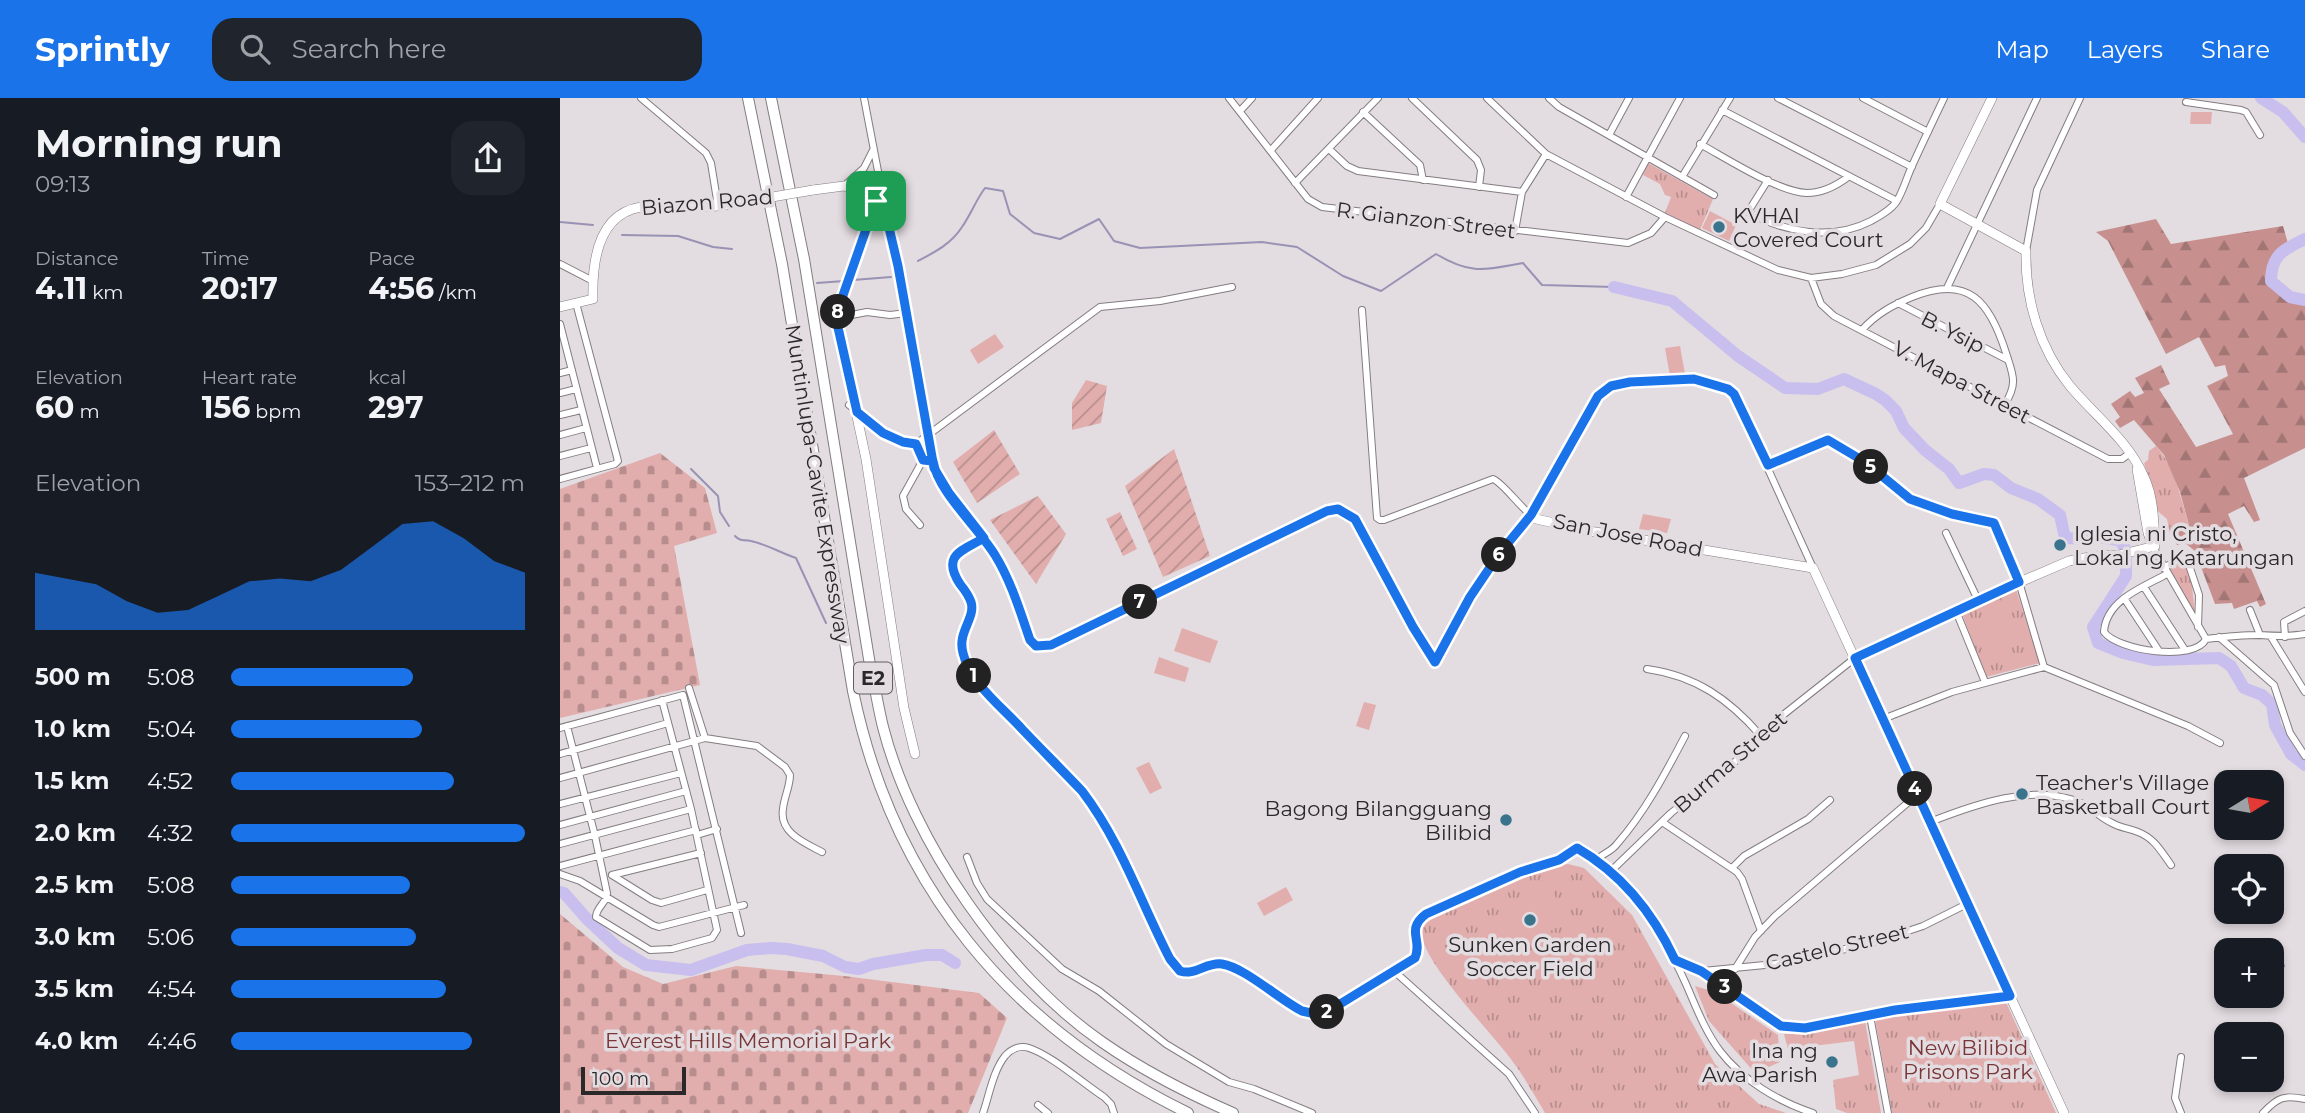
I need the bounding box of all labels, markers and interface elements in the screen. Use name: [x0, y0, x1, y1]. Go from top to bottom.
search box: [212, 18, 702, 81]
text: Sprintly: [35, 29, 170, 69]
icon: search: [236, 30, 274, 68]
text: Search here: [292, 33, 446, 65]
text: Map: [1995, 35, 2049, 64]
text: Layers: [2087, 35, 2163, 64]
text: Share: [2201, 35, 2270, 64]
text: Morning run: [35, 120, 283, 167]
button: share: [451, 121, 525, 195]
text: 09:13: [35, 170, 90, 198]
pin: [846, 171, 906, 231]
icon: arrive: [857, 182, 895, 220]
street label: Biazon Road: [640, 184, 774, 220]
street label: R. Gianzon Street: [1335, 197, 1517, 243]
place label: KVHAI Covered Court: [1733, 203, 1884, 252]
marker: KVHAI Covered Court: [1711, 219, 1727, 235]
text: Distance: [35, 247, 118, 270]
text: Time: [202, 247, 249, 270]
text: Pace: [368, 247, 415, 270]
text: 4.11: [35, 270, 87, 307]
text: 20:17: [202, 270, 278, 307]
text: 4:56: [368, 270, 434, 307]
text: km: [87, 281, 124, 304]
text: /km: [434, 281, 477, 304]
pin: 8: [820, 294, 856, 330]
text: 8: [831, 300, 844, 323]
street label: B. Ysip: [1917, 305, 1989, 359]
street label: Muntinlupa-Cavite Expressway: [780, 323, 856, 646]
street label: V. Mapa Street: [1889, 335, 2035, 429]
text: Elevation: [35, 366, 123, 389]
text: Heart rate: [202, 366, 297, 389]
text: kcal: [368, 366, 406, 389]
text: 60: [35, 389, 74, 426]
text: 156: [202, 389, 250, 426]
text: 297: [368, 389, 424, 426]
text: m: [74, 400, 100, 423]
text: bpm: [250, 400, 301, 423]
pin: 5: [1854, 450, 1888, 484]
text: 5: [1865, 455, 1876, 478]
text: Elevation: [35, 469, 141, 497]
text: 153–212 m: [415, 469, 525, 497]
street label: San Jose Road: [1551, 508, 1705, 562]
place label: Iglesia ni Cristo, Lokal ng Katarungan: [2074, 521, 2295, 570]
marker: Iglesia ni Cristo, Lokal ng Katarungan: [2052, 537, 2068, 553]
pin: 6: [1482, 538, 1516, 573]
text: 6: [1492, 543, 1505, 566]
pin: 7: [1122, 584, 1158, 620]
text: 7: [1134, 590, 1145, 613]
pin: 1: [956, 658, 992, 694]
text: 500 m: [35, 663, 111, 691]
text: 5:08: [147, 663, 195, 691]
road number: E2: [854, 663, 892, 694]
text: 1: [970, 664, 977, 687]
street label: Burma Street: [1668, 706, 1792, 818]
text: 1.0 km: [35, 715, 111, 743]
text: 5:04: [147, 715, 195, 743]
text: 1.5 km: [35, 767, 109, 795]
text: 4:52: [147, 767, 193, 795]
place label: Teacher's Village Basketball Court: [2036, 770, 2210, 819]
north arrow: [2214, 770, 2284, 840]
map controls: [2214, 770, 2284, 1092]
pin: 4: [1898, 772, 1932, 806]
text: 4: [1908, 777, 1921, 800]
marker: Teacher's Village Basketball Court: [2014, 786, 2030, 802]
place label: Bagong Bilangguang Bilibid: [1265, 796, 1492, 845]
marker: Bagong Bilangguang Bilibid: [1498, 812, 1514, 828]
text: 2.0 km: [35, 819, 116, 847]
text: 4:32: [147, 819, 193, 847]
button: locate: [2214, 854, 2284, 924]
text: 2.5 km: [35, 871, 114, 899]
text: 5:08: [147, 871, 195, 899]
marker: Sunken Garden Soccer Field: [1522, 912, 1538, 928]
street label: Castelo Street: [1763, 918, 1911, 976]
text: 3.0 km: [35, 923, 116, 951]
text: 5:06: [147, 923, 194, 951]
place label: Sunken Garden Soccer Field: [1448, 932, 1612, 981]
button: +: [2214, 938, 2284, 1008]
pin: 3: [1708, 970, 1742, 1004]
text: 3.5 km: [35, 975, 114, 1003]
text: 4:54: [147, 975, 195, 1003]
text: 3: [1719, 975, 1730, 998]
pin: 2: [1310, 995, 1344, 1030]
text: 2: [1321, 1000, 1332, 1023]
button: −: [2214, 1022, 2284, 1092]
text: 4.0 km: [35, 1027, 118, 1055]
text: 4:46: [147, 1027, 196, 1055]
park label: Everest Hills Memorial Park: [605, 1028, 891, 1053]
park label: New Bilibid Prisons Park: [1903, 1035, 2033, 1084]
place label: Ina ng Awa Parish: [1702, 1038, 1818, 1087]
marker: Ina ng Awa Parish: [1824, 1054, 1840, 1070]
scale bar: [581, 1064, 686, 1096]
text: 100 m: [592, 1067, 649, 1090]

